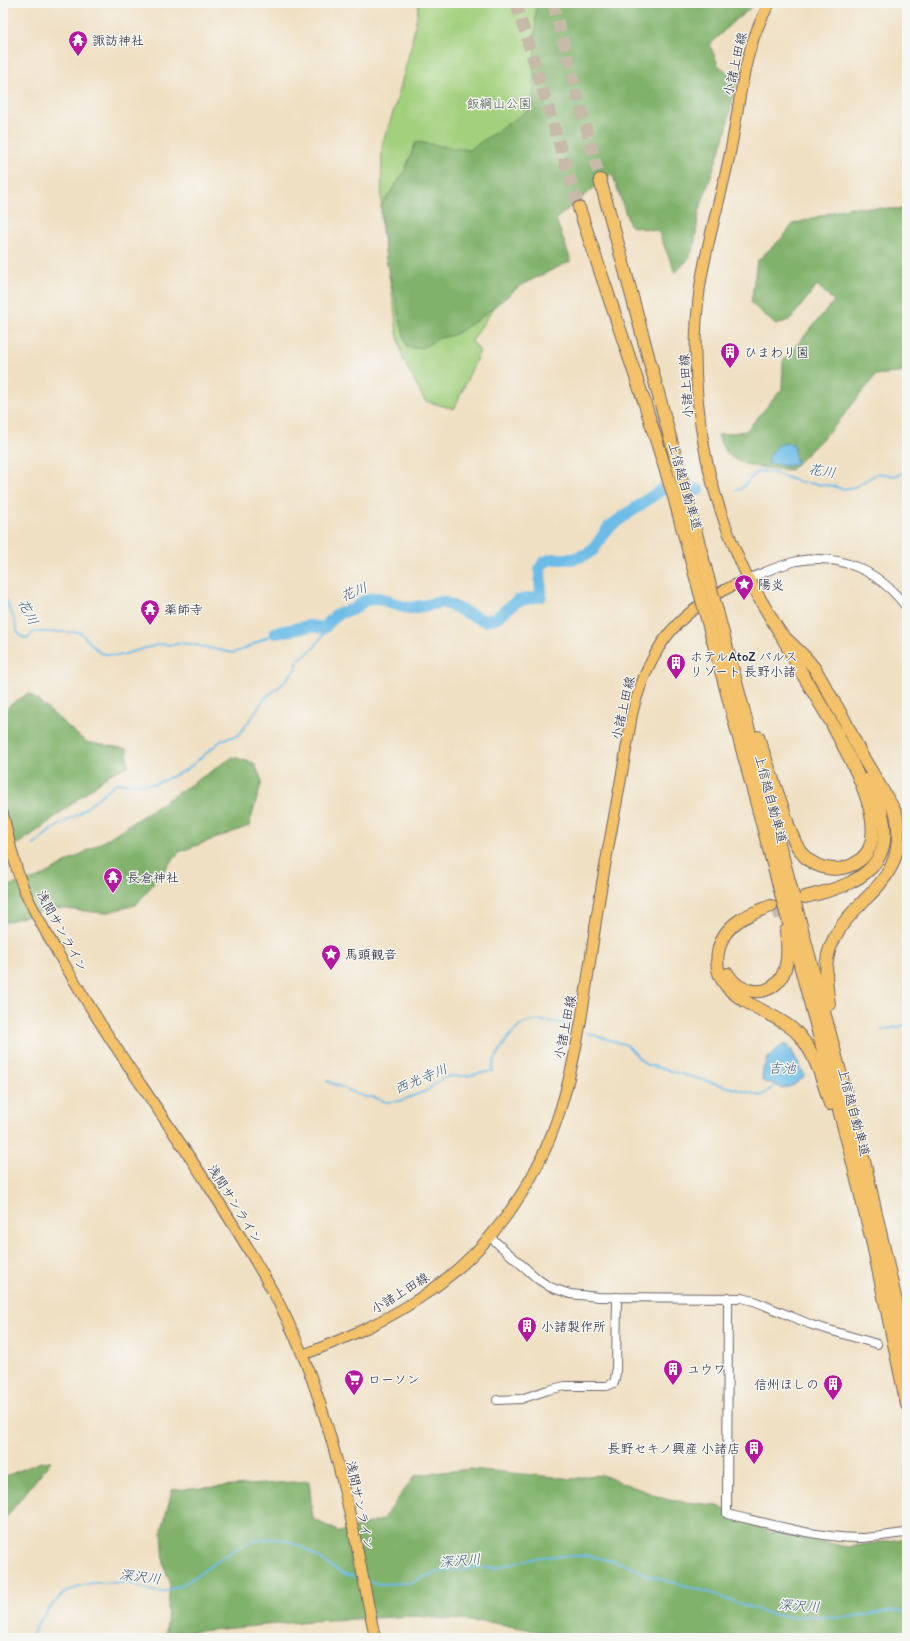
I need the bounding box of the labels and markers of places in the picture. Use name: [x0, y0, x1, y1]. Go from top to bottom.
temple icon: 諏訪神社: [67, 29, 89, 57]
place label: 諏訪神社: [92, 33, 144, 48]
building icon: ひまわり園: [719, 341, 741, 369]
place label: ひまわり園: [744, 345, 809, 360]
place icon: 陽炎: [733, 573, 755, 601]
place label: 陽炎: [758, 577, 784, 592]
temple icon: 薬師寺: [139, 598, 161, 626]
place label: 薬師寺: [164, 602, 203, 617]
place label: ホテルAtoZ バルス リゾート 長野小諸: [690, 649, 798, 679]
building icon: ホテルAtoZ バルス リゾート 長野小諸: [665, 652, 687, 680]
temple icon: 長倉神社: [102, 866, 124, 894]
place label: 長倉神社: [127, 870, 179, 885]
place icon: 馬頭観音: [320, 943, 342, 971]
place label: 馬頭観音: [345, 947, 397, 962]
building icon: 小諸製作所: [516, 1315, 538, 1343]
place label: 小諸製作所: [541, 1319, 606, 1334]
building icon: ユウワ: [662, 1358, 684, 1386]
place label: ユウワ: [687, 1362, 726, 1377]
supermarket icon: ローソン: [343, 1368, 365, 1396]
place label: ローソン: [368, 1372, 420, 1387]
building icon: 信州ほしの: [822, 1373, 844, 1401]
place label: 信州ほしの: [754, 1377, 819, 1392]
building icon: 長野セキノ興産 小諸店: [743, 1437, 765, 1465]
place label: 長野セキノ興産 小諸店: [608, 1441, 740, 1456]

